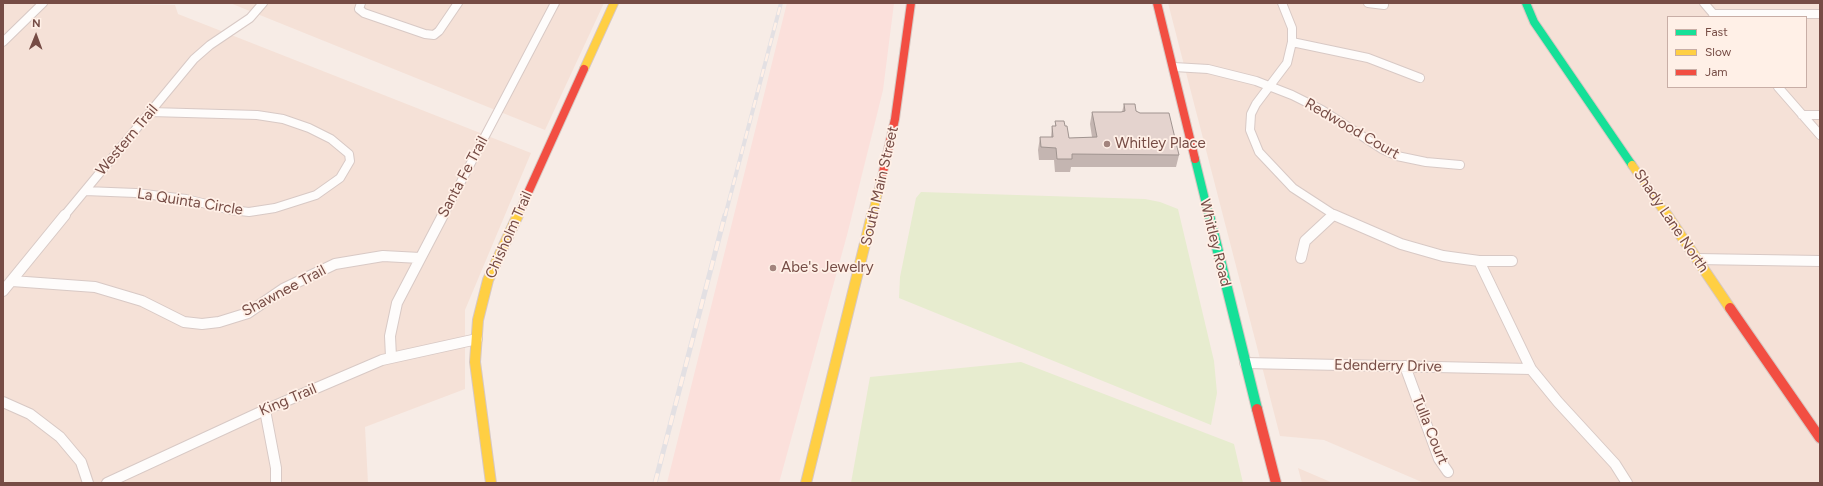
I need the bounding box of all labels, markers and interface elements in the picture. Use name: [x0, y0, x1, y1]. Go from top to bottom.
north arrow: [16, 16, 56, 56]
legend: [1667, 16, 1807, 88]
text: N: [32, 17, 41, 30]
text: Fast: [1705, 25, 1728, 39]
text: Slow: [1705, 45, 1731, 59]
text: Jam: [1705, 65, 1728, 79]
street label: Redwood Court: [1301, 95, 1403, 163]
street label: Western Trail: [92, 101, 162, 179]
street label: South Main Street: [858, 125, 902, 247]
street label: Santa Fe Trail: [434, 133, 492, 221]
place label: Whitley Place: [1115, 135, 1206, 153]
marker: Whitley Place: [1102, 139, 1112, 149]
street label: Shady Lane North: [1630, 166, 1712, 276]
street label: La Quinta Circle: [136, 185, 244, 219]
street label: Chisholm Trail: [482, 189, 536, 281]
street label: Whitley Road: [1195, 197, 1235, 289]
place label: Abe's Jewelry: [781, 259, 874, 277]
street label: Shawnee Trail: [239, 261, 329, 321]
marker: Abe's Jewelry: [768, 263, 778, 273]
street label: Edenderry Drive: [1334, 356, 1442, 376]
street label: King Trail: [257, 380, 319, 420]
street label: Tulla Court: [1408, 393, 1452, 467]

